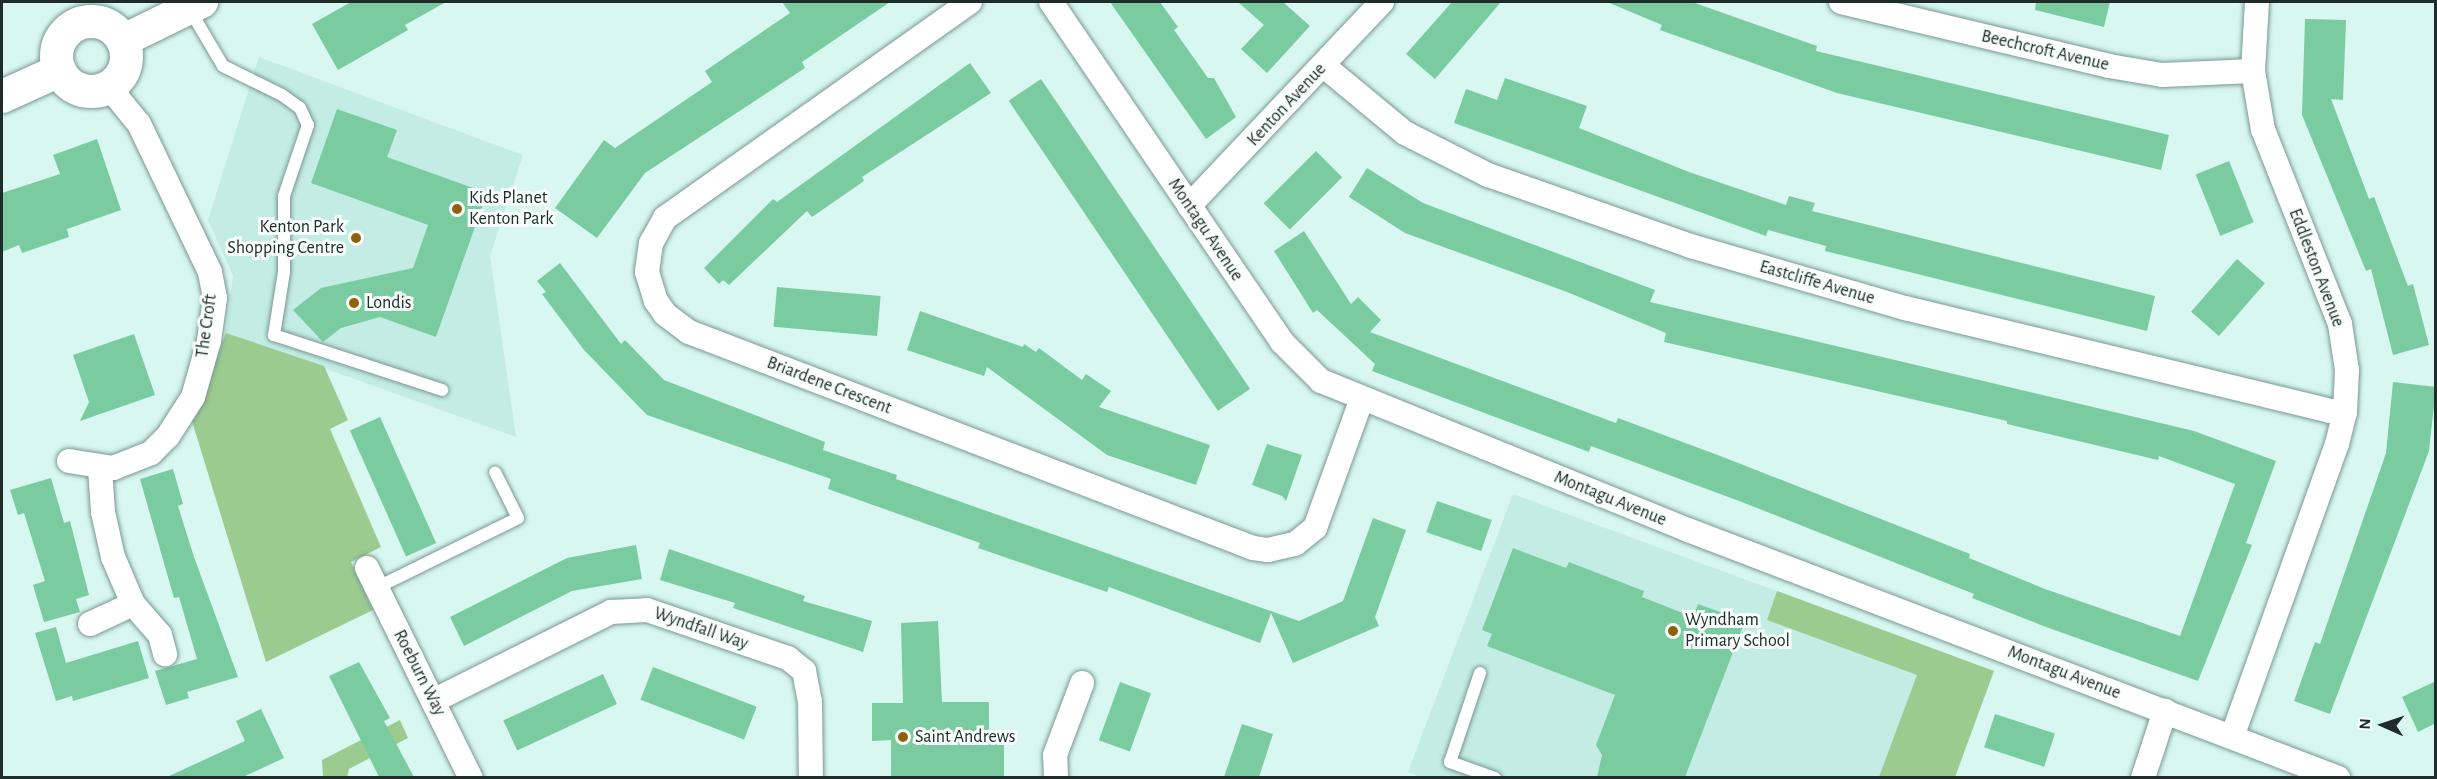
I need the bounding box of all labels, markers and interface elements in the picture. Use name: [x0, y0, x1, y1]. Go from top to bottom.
street label: Beechcroft Avenue: [1979, 26, 2111, 76]
street label: Kenton Avenue: [1243, 59, 1331, 151]
street label: Montagu Avenue: [1163, 175, 1247, 285]
place label: Kids Planet Kenton Park: [469, 188, 553, 230]
marker: Kids Planet Kenton Park: [450, 202, 464, 216]
street label: Eddleston Avenue: [2283, 206, 2349, 330]
place label: Kenton Park Shopping Centre: [227, 217, 344, 260]
marker: Kenton Park Shopping Centre: [349, 231, 363, 245]
street label: Eastcliffe Avenue: [1757, 256, 1877, 310]
place label: Londis: [366, 292, 412, 314]
street label: The Croft: [192, 293, 222, 359]
marker: Londis: [347, 296, 361, 310]
street label: Briardene Crescent: [764, 352, 894, 420]
street label: Montagu Avenue: [1551, 467, 1669, 531]
street label: Wyndfall Way: [651, 603, 751, 655]
place label: Wyndham Primary School: [1685, 610, 1790, 652]
marker: Wyndham Primary School: [1666, 624, 1680, 638]
street label: Roeburn Way: [388, 626, 450, 720]
street label: Montagu Avenue: [2004, 642, 2124, 704]
north arrow: [2353, 695, 2413, 755]
text: N: [2357, 718, 2373, 730]
place label: Saint Andrews: [915, 726, 1016, 748]
marker: Saint Andrews: [896, 730, 910, 744]

